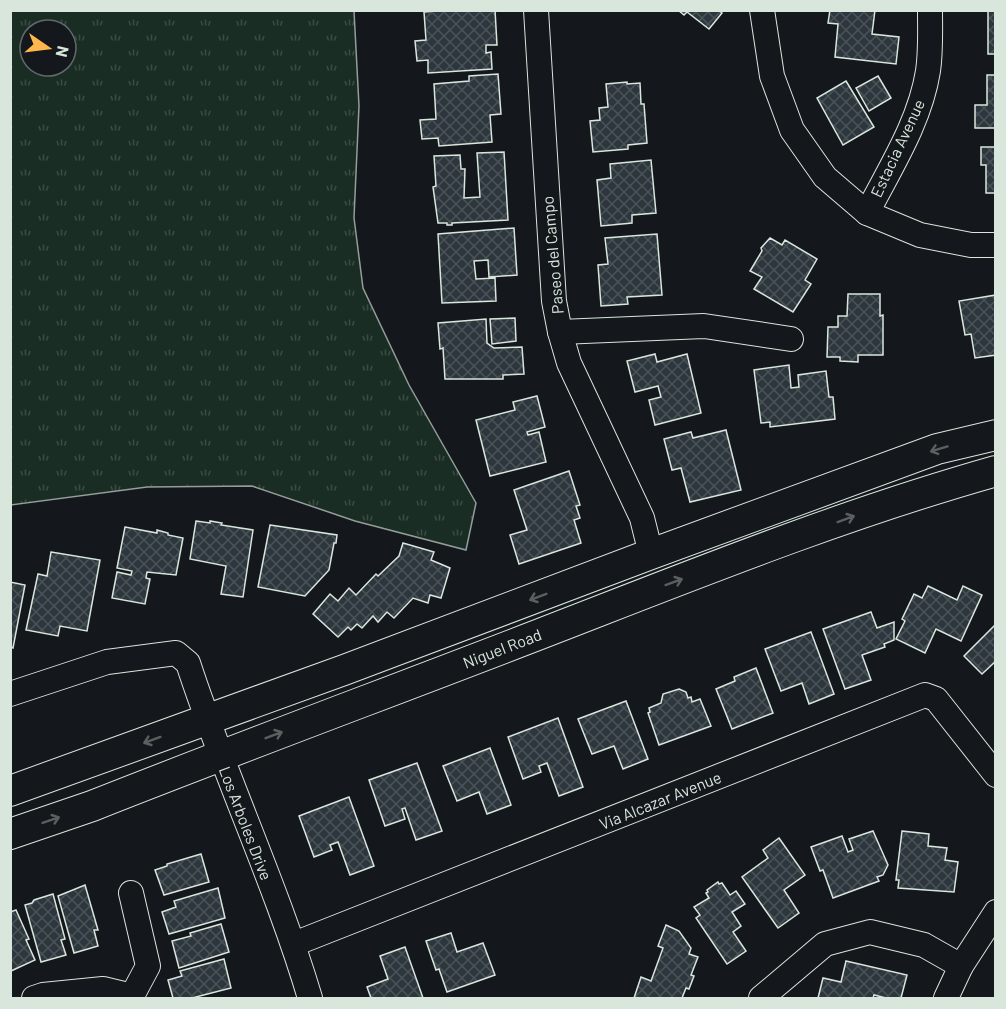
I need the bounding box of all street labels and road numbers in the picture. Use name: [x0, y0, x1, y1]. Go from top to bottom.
street label: Estacia Avenue: [866, 96, 928, 200]
street label: Paseo del Campo: [537, 195, 567, 315]
street label: Niguel Road: [460, 624, 544, 672]
street label: Los Arboles Drive: [216, 763, 276, 883]
street label: Via Alcazar Avenue: [596, 767, 724, 833]

